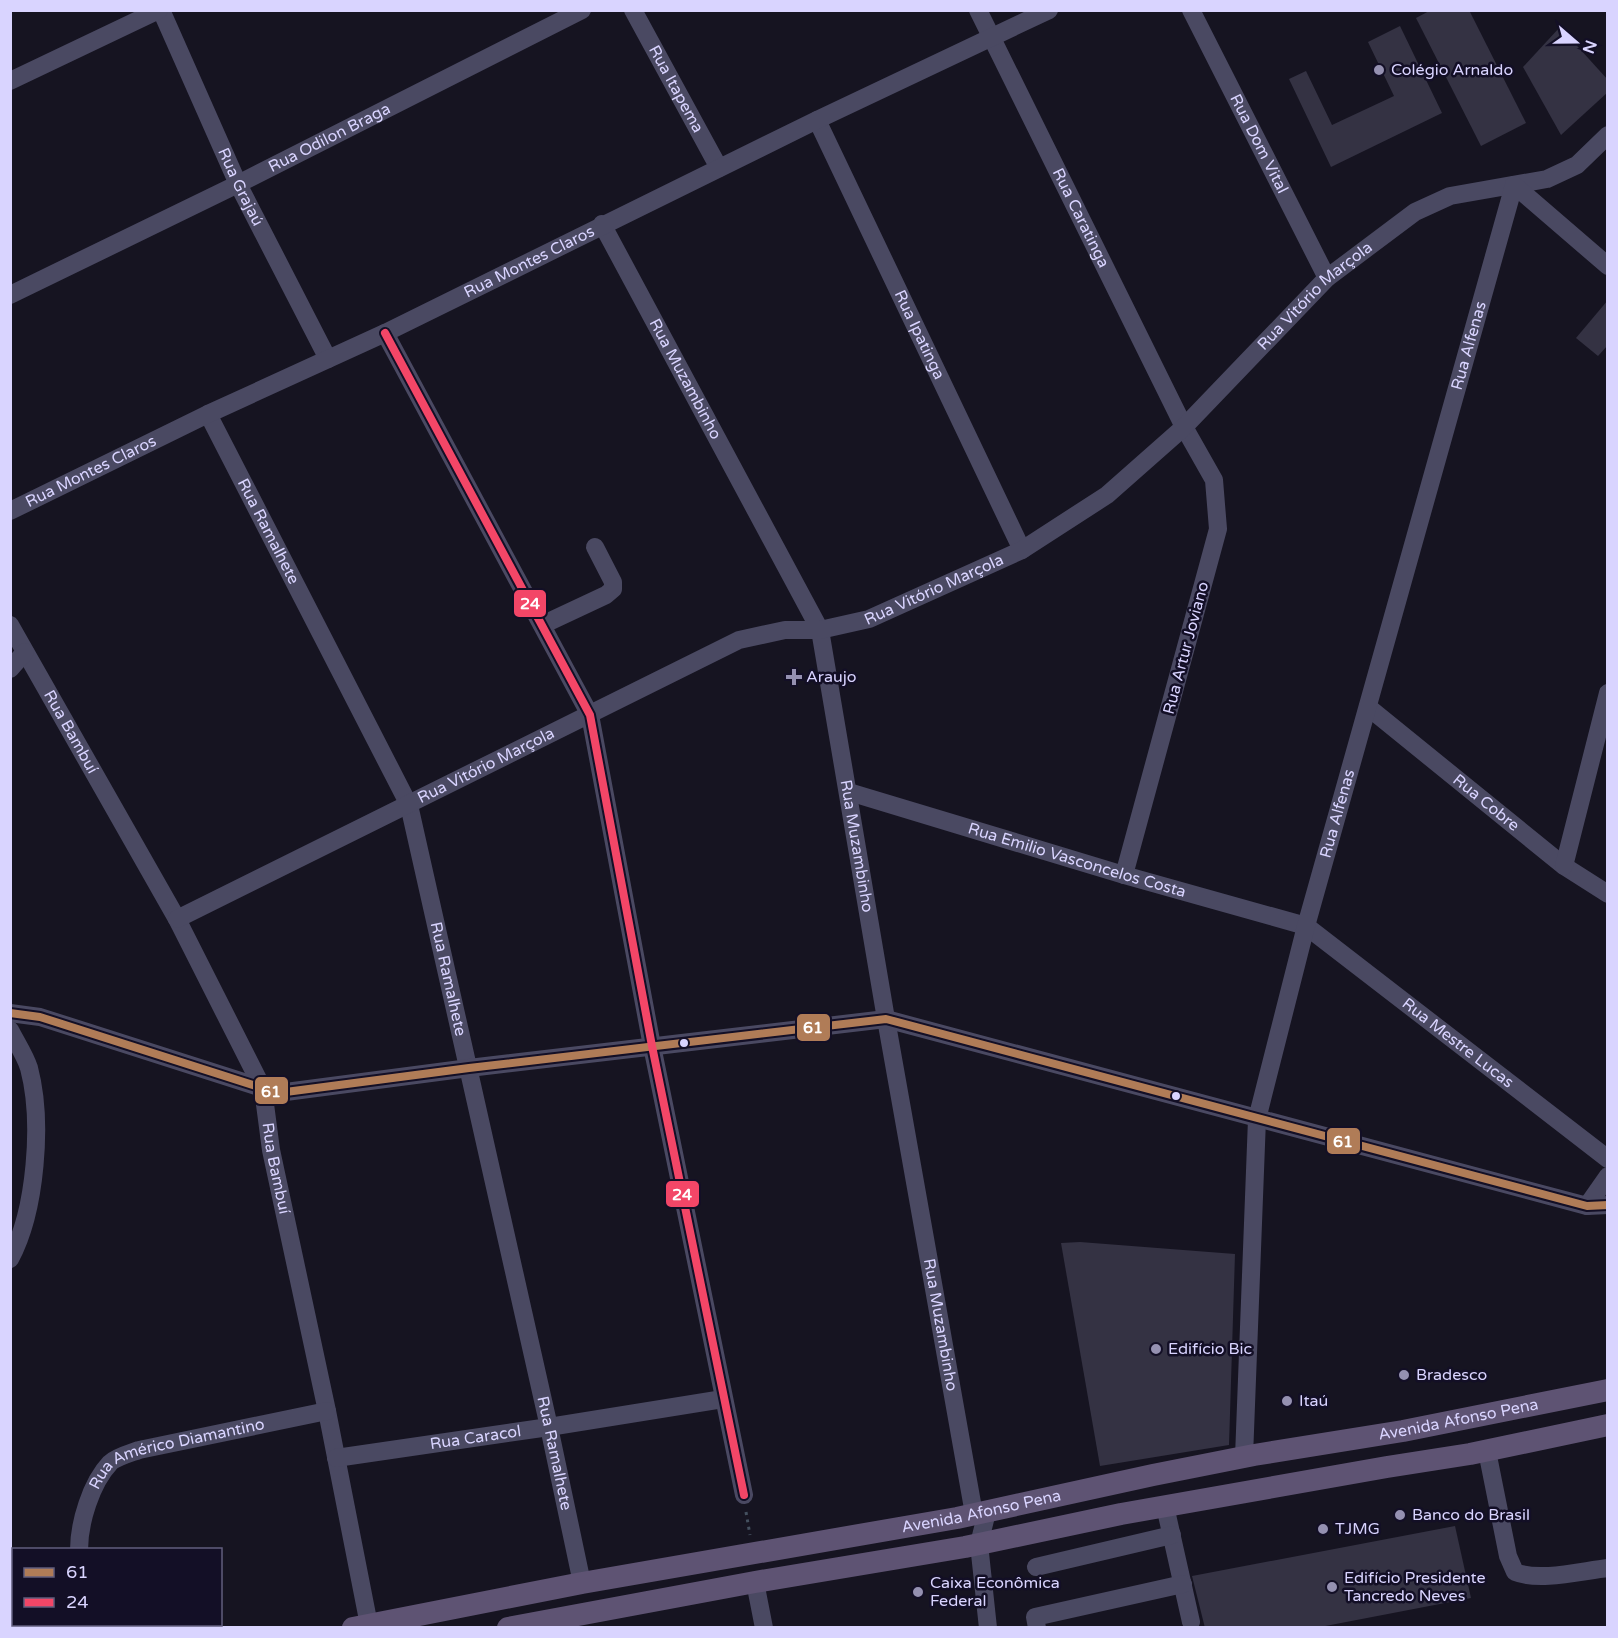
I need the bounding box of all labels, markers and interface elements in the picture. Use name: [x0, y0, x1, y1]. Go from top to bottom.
north arrow: [1546, 12, 1606, 72]
text: N: [1578, 37, 1601, 56]
street label: Rua Itapema: [644, 42, 708, 136]
place label: Colégio Arnaldo: [1391, 60, 1513, 80]
marker: Colégio Arnaldo: [1372, 63, 1386, 77]
street label: Rua Dom Vital: [1225, 91, 1292, 197]
street label: Rua Odilon Braga: [265, 99, 394, 177]
street label: Rua Grajaú: [213, 145, 268, 229]
street label: Rua Caratinga: [1048, 165, 1114, 271]
street label: Rua Montes Claros: [461, 221, 598, 302]
street label: Rua Vitório Marçola: [1253, 237, 1376, 354]
street label: Rua Ipatinga: [890, 287, 949, 383]
street label: Rua Alfenas: [1447, 299, 1491, 392]
street label: Rua Muzambinho: [645, 315, 726, 443]
street label: Rua Montes Claros: [22, 431, 160, 512]
street label: Rua Ramalhete: [233, 475, 304, 588]
street label: Rua Vitório Marçola: [861, 550, 1007, 630]
street label: Rua Artur Joviano: [1159, 580, 1213, 716]
line badge: 24: [513, 589, 547, 618]
text: 24: [520, 594, 540, 614]
place label: Araujo: [806, 667, 856, 687]
marker: Araujo: [787, 670, 801, 684]
street label: Rua Bambuí: [39, 687, 102, 777]
street label: Rua Vitório Marçola: [414, 723, 558, 808]
street label: Rua Alfenas: [1316, 767, 1359, 860]
street label: Rua Cobre: [1449, 770, 1523, 836]
street label: Rua Muzambinho: [836, 778, 878, 914]
street label: Rua Emilio Vasconcelos Costa: [966, 818, 1188, 902]
street label: Rua Ramalhete: [426, 920, 471, 1038]
street label: Rua Mestre Lucas: [1398, 994, 1518, 1092]
line badge: 61: [796, 1013, 831, 1042]
text: 61: [803, 1018, 823, 1038]
unlabelled marker: [678, 1037, 690, 1049]
line badge: 61: [254, 1076, 289, 1105]
text: 61: [261, 1082, 281, 1102]
unlabelled marker: [1170, 1090, 1182, 1102]
street label: Rua Bambuí: [257, 1121, 294, 1216]
line badge: 61: [1326, 1127, 1361, 1155]
text: 61: [1333, 1132, 1353, 1152]
line badge: 24: [665, 1180, 700, 1208]
text: 24: [672, 1185, 692, 1205]
street label: Rua Muzambinho: [919, 1257, 962, 1393]
place label: Edifício Bic: [1168, 1339, 1252, 1359]
marker: Edifício Bic: [1149, 1342, 1163, 1356]
place label: Bradesco: [1416, 1365, 1487, 1385]
marker: Bradesco: [1397, 1368, 1411, 1382]
place label: Itaú: [1299, 1391, 1328, 1411]
street label: Rua Ramalhete: [532, 1394, 576, 1512]
marker: Itaú: [1280, 1394, 1294, 1408]
street label: Avenida Afonso Pena: [1377, 1394, 1540, 1445]
street label: Rua Américo Diamantino: [85, 1414, 266, 1493]
street label: Rua Caracol: [429, 1421, 522, 1454]
street label: Avenida Afonso Pena: [900, 1485, 1063, 1537]
place label: Banco do Brasil: [1412, 1505, 1530, 1525]
marker: Banco do Brasil: [1393, 1508, 1407, 1522]
place label: TJMG: [1335, 1519, 1380, 1539]
marker: TJMG: [1316, 1522, 1330, 1536]
legend: [12, 1548, 222, 1626]
text: 61: [66, 1561, 89, 1583]
place label: Edifício Presidente Tancredo Neves: [1344, 1568, 1486, 1606]
place label: Caixa Econômica Federal: [930, 1573, 1060, 1611]
marker: Edifício Presidente Tancredo Neves: [1325, 1580, 1339, 1594]
marker: Caixa Econômica Federal: [911, 1585, 925, 1599]
text: 24: [66, 1591, 89, 1613]

